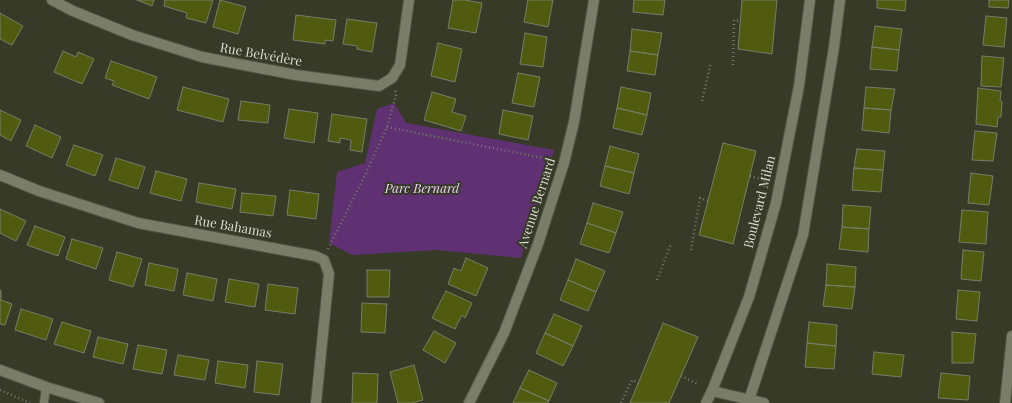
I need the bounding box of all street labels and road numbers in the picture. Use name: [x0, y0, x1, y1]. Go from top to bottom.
street label: Rue Belvédère: [219, 40, 303, 70]
street label: Boulevard Milan: [741, 154, 779, 250]
street label: Avenue Bernard: [515, 156, 559, 250]
street label: Rue Bahamas: [193, 213, 273, 241]

